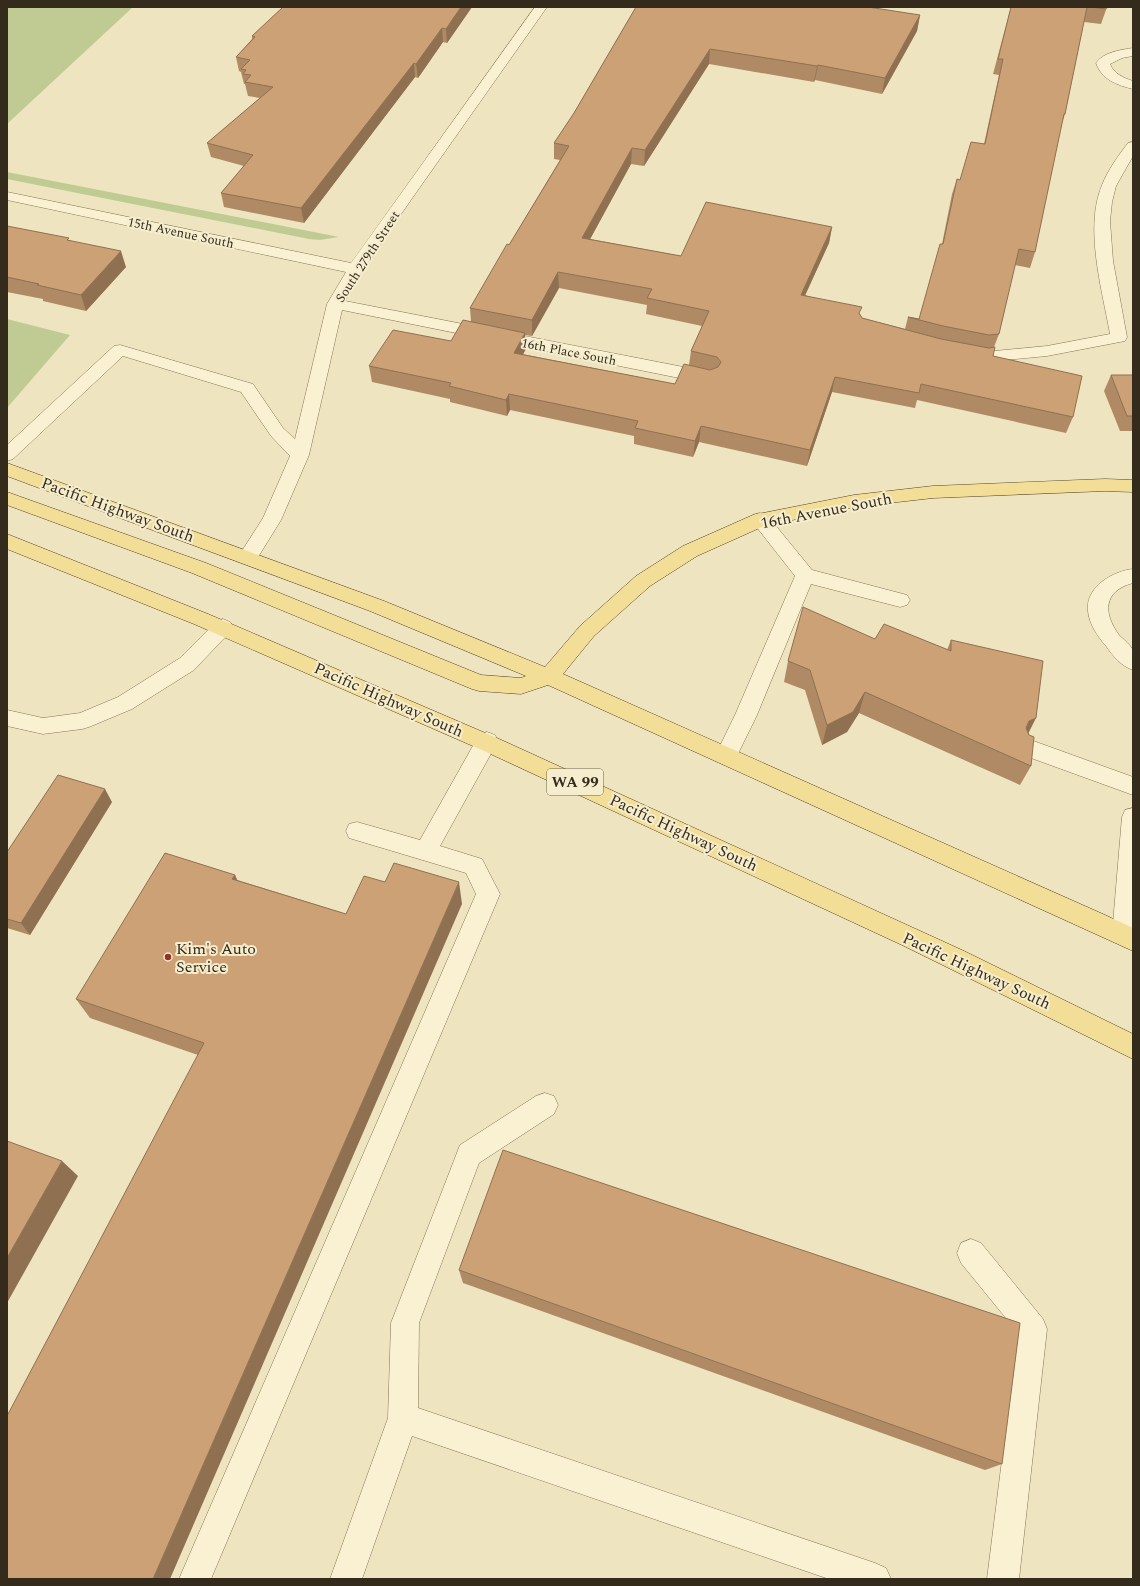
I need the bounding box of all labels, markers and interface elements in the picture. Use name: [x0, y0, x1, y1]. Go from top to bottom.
street label: South 279th Street: [331, 206, 405, 306]
street label: 15th Avenue South: [126, 212, 236, 254]
street label: 16th Place South: [520, 333, 618, 371]
street label: Pacific Highway South: [38, 471, 197, 549]
street label: 16th Avenue South: [759, 486, 894, 535]
street label: Pacific Highway South: [310, 656, 467, 744]
road number: WA 99: [547, 769, 603, 795]
street label: Pacific Highway South: [605, 788, 762, 878]
street label: Pacific Highway South: [898, 926, 1055, 1016]
place label: Kim's Auto Service: [176, 937, 256, 979]
marker: Kim's Auto Service: [163, 952, 173, 962]

